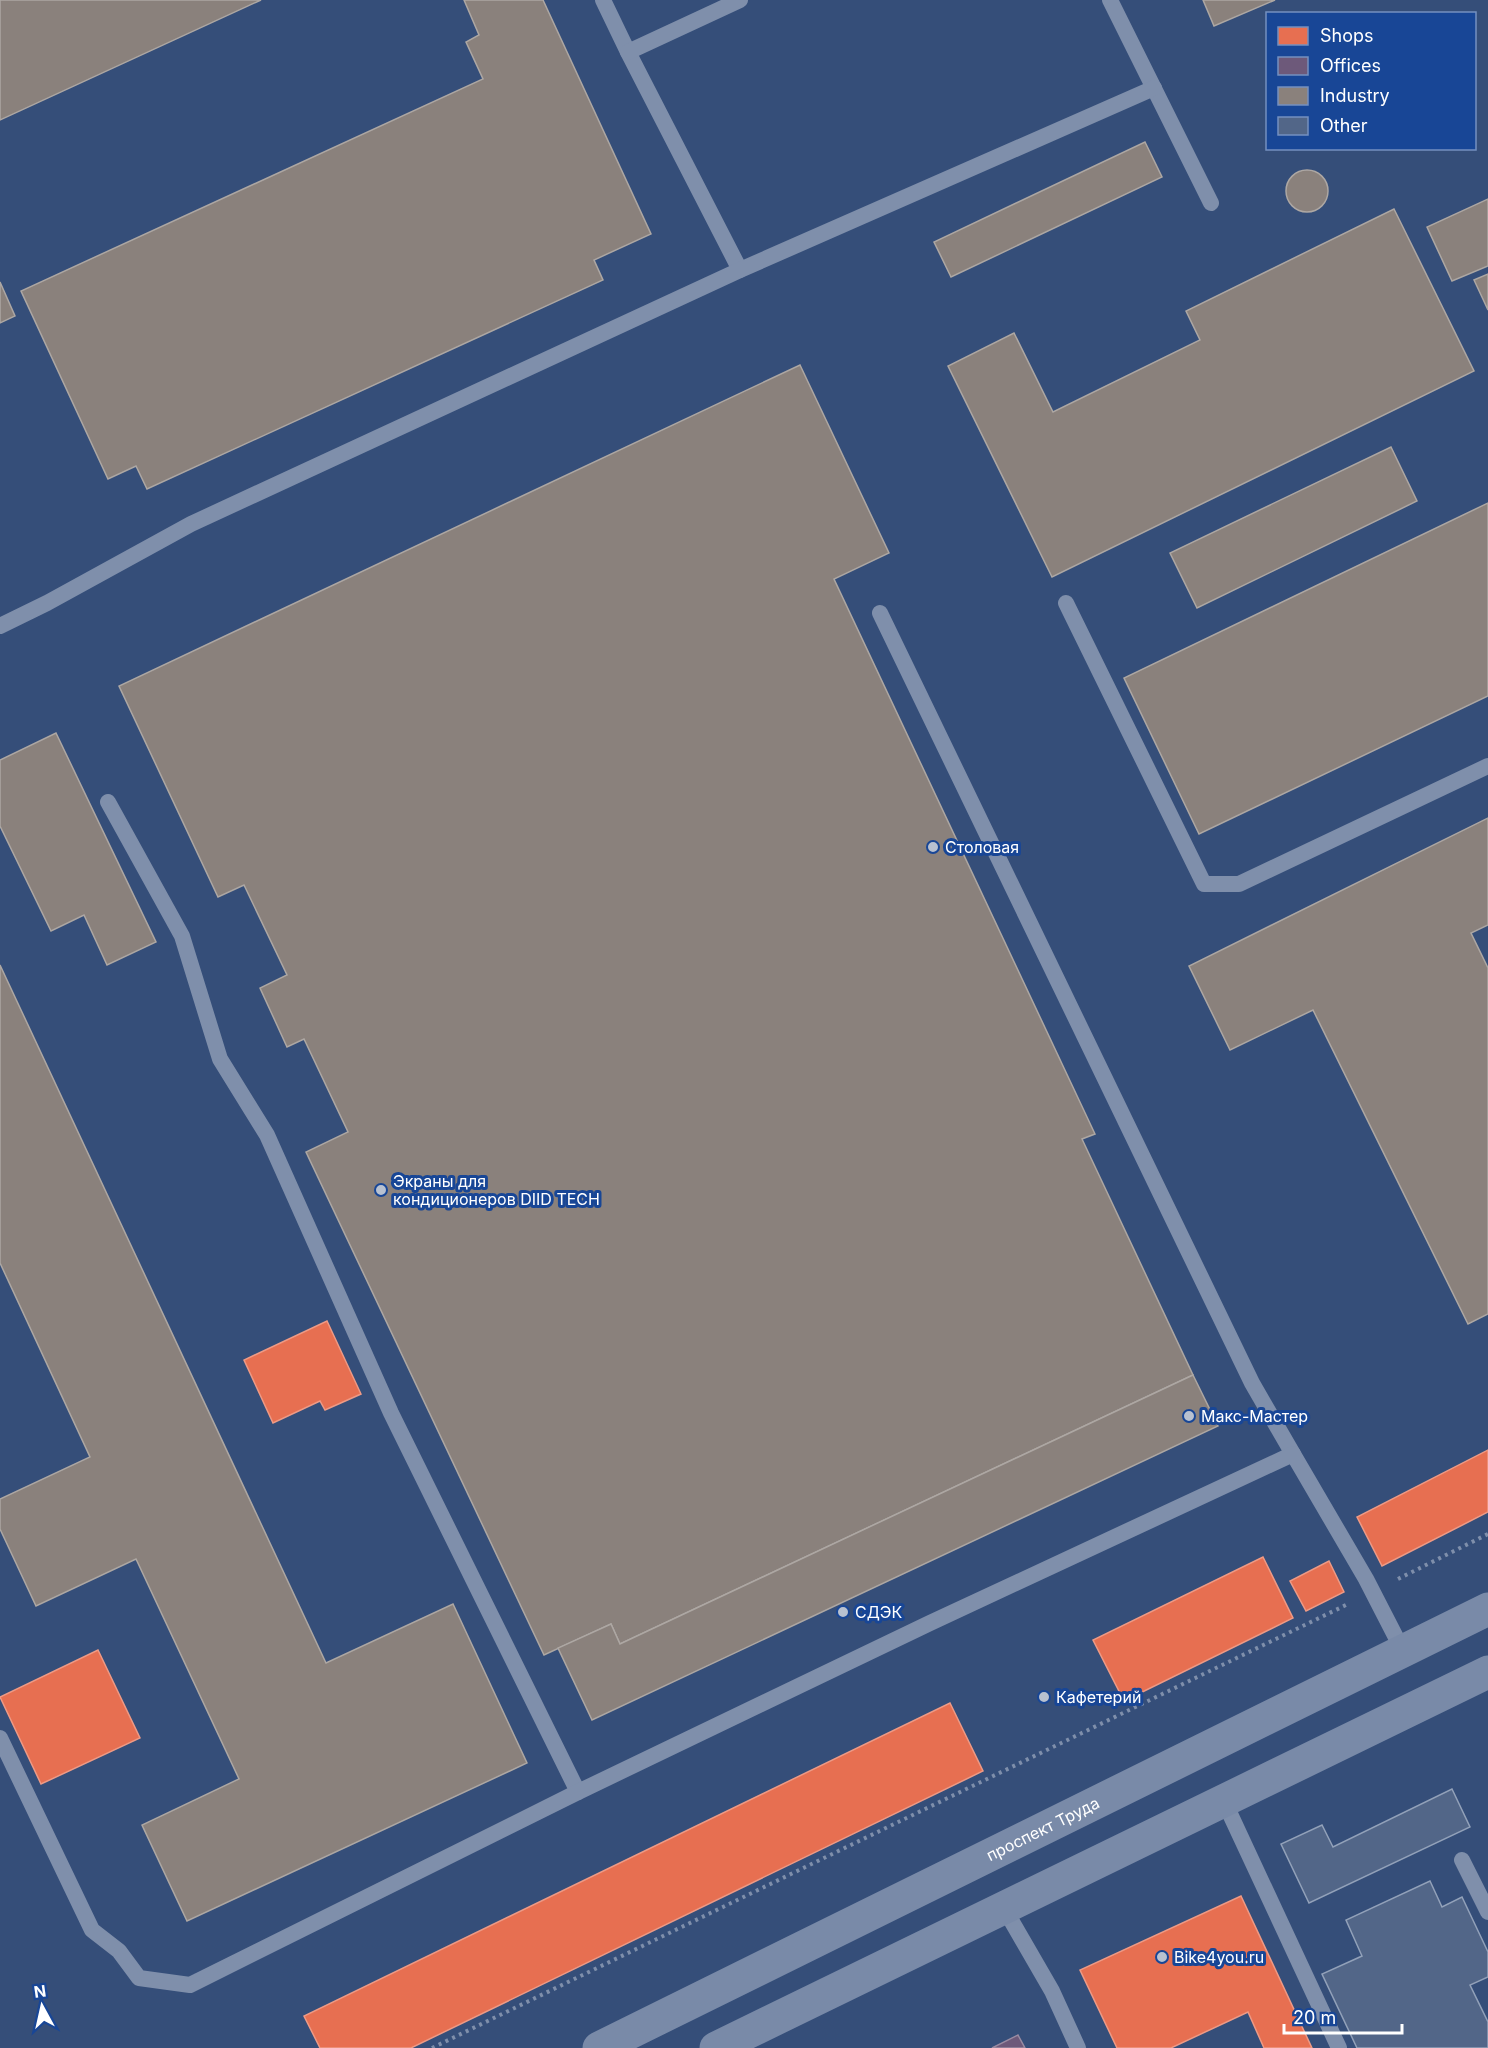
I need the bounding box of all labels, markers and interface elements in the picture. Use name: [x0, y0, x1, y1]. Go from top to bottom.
legend: [1266, 12, 1476, 150]
text: Shops: [1320, 25, 1374, 46]
text: Offices: [1320, 55, 1381, 76]
text: Industry: [1320, 85, 1390, 106]
text: Other: [1320, 115, 1368, 136]
place label: Столовая: [945, 837, 1019, 857]
marker: Столовая: [926, 840, 940, 854]
place label: Экраны для кондиционеров DIID TECH: [393, 1171, 600, 1209]
marker: Экраны для кондиционеров DIID TECH: [374, 1183, 388, 1197]
place label: Макс-Мастер: [1201, 1406, 1308, 1426]
marker: Макс-Мастер: [1182, 1409, 1196, 1423]
place label: СДЭК: [855, 1602, 902, 1622]
marker: СДЭК: [836, 1605, 850, 1619]
place label: Кафетерий: [1056, 1687, 1141, 1707]
marker: Кафетерий: [1037, 1690, 1051, 1704]
street label: проспект Труда: [983, 1793, 1103, 1865]
place label: Bike4you.ru: [1174, 1947, 1264, 1967]
marker: Bike4you.ru: [1155, 1950, 1169, 1964]
north arrow: [12, 1976, 72, 2036]
text: N: [32, 1980, 47, 2002]
scale bar: [1284, 1997, 1402, 2035]
text: 20 m: [1293, 2007, 1336, 2028]

